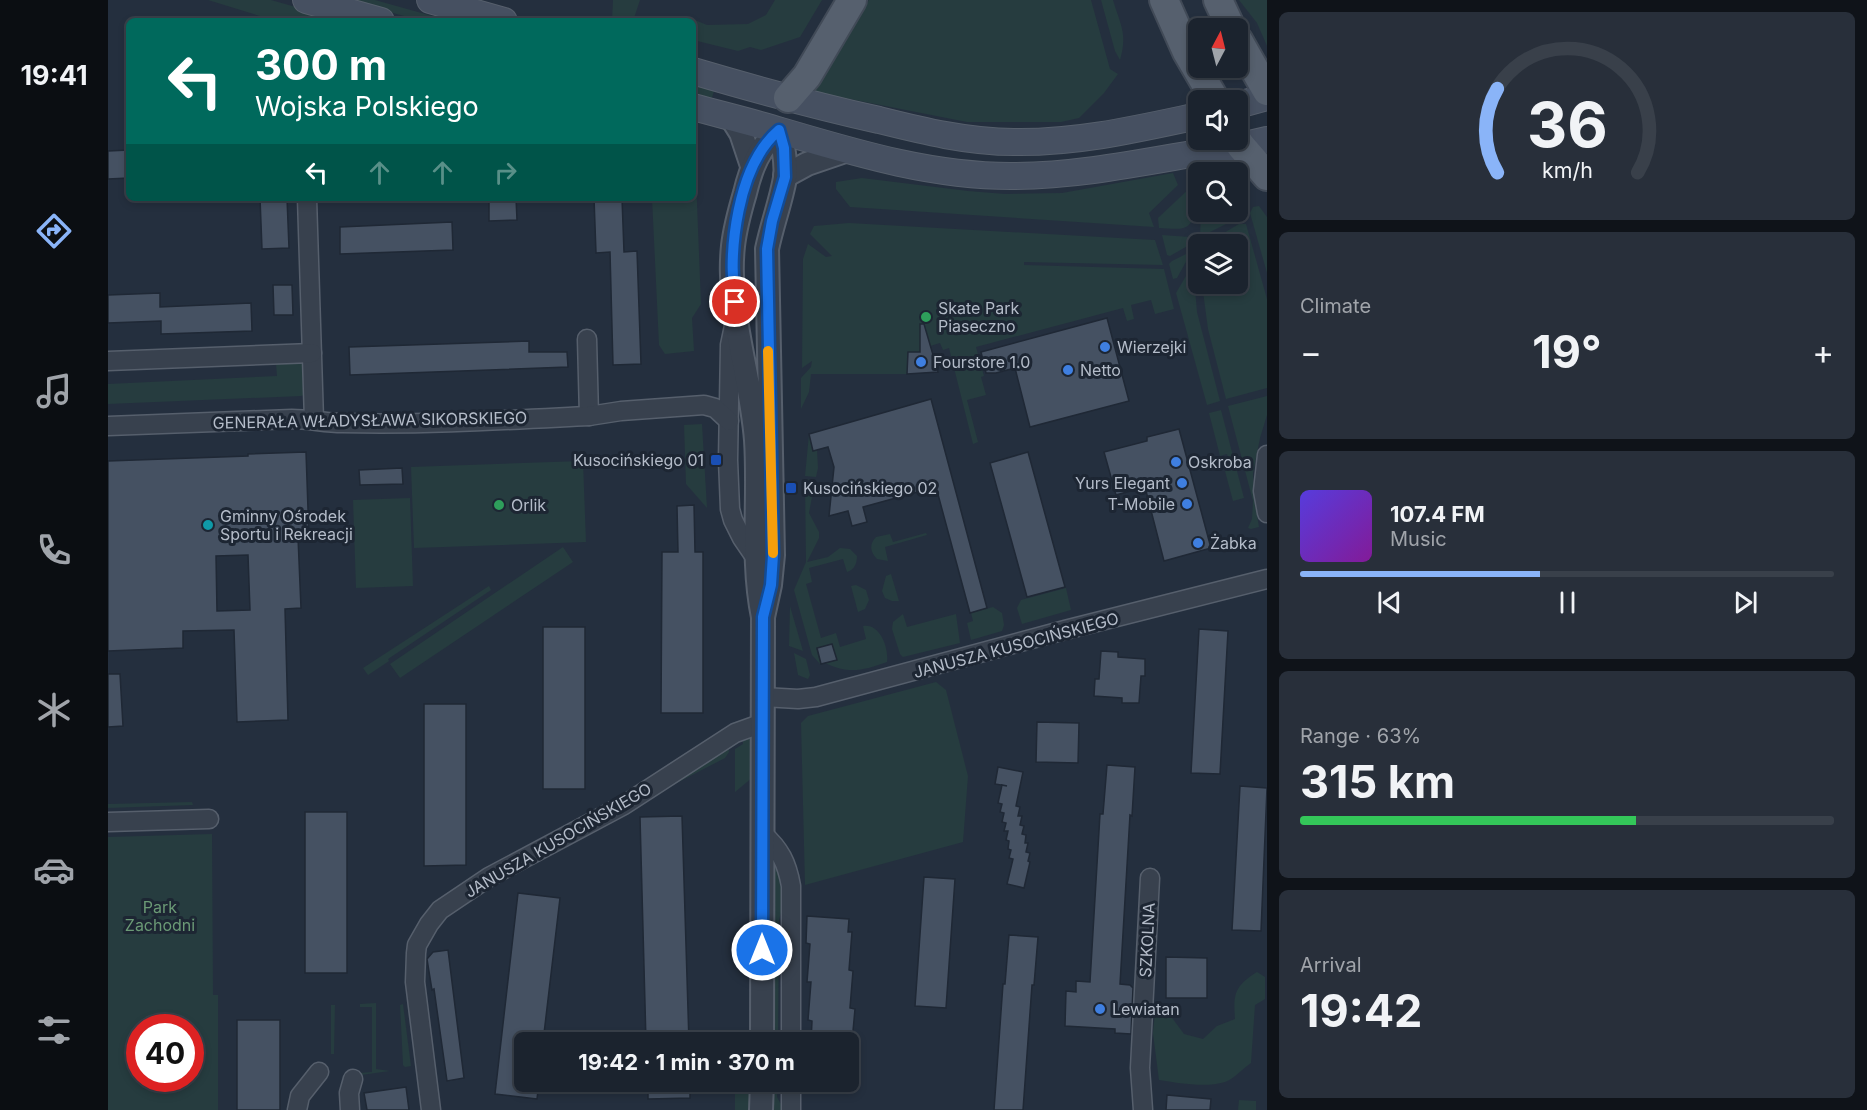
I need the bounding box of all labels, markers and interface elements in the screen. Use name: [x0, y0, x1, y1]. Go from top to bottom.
north arrow: [1188, 18, 1248, 78]
map controls: [1188, 18, 1248, 294]
text: 300 m: [255, 39, 387, 90]
icon: left: [156, 42, 234, 120]
text: 19:41: [20, 59, 88, 92]
text: 36: [1527, 87, 1607, 162]
text: Wojska Polskiego: [255, 90, 479, 123]
button: sound: [1188, 90, 1248, 150]
icon: left: [300, 156, 333, 189]
icon: ahead: [363, 156, 396, 189]
icon: ahead: [426, 156, 459, 189]
icon: right: [489, 156, 522, 189]
text: km/h: [1542, 157, 1592, 183]
button: search: [1188, 162, 1248, 222]
icon: directions: [33, 210, 75, 252]
button: layers: [1188, 234, 1248, 294]
pin: [709, 276, 760, 327]
icon: arrive: [718, 285, 751, 318]
text: Climate: [1300, 294, 1371, 318]
place label: Skate Park Piaseczno: [938, 298, 1019, 336]
marker: Skate Park Piaseczno: [919, 310, 933, 324]
text: 19°: [1532, 324, 1602, 379]
text: −: [1300, 332, 1322, 372]
text: +: [1812, 332, 1834, 372]
place label: Wierzejki: [1117, 337, 1186, 357]
marker: Wierzejki: [1098, 340, 1112, 354]
place label: Fourstore 1.0: [933, 352, 1030, 372]
marker: Fourstore 1.0: [914, 355, 928, 369]
place label: Netto: [1080, 360, 1121, 380]
marker: Netto: [1061, 363, 1075, 377]
icon: music: [33, 370, 75, 412]
street label: GENERAŁA WŁADYSŁAWA SIKORSKIEGO: [213, 407, 527, 433]
place label: Kusocińskiego 01: [573, 450, 704, 470]
place label: Oskroba: [1188, 452, 1252, 472]
marker: Kusocińskiego 01: [709, 453, 723, 467]
marker: Oskroba: [1169, 455, 1183, 469]
place label: Yurs Elegant: [1075, 473, 1170, 493]
marker: Yurs Elegant: [1175, 476, 1189, 490]
place label: Kusocińskiego 02: [803, 478, 937, 498]
marker: Kusocińskiego 02: [784, 481, 798, 495]
place label: T-Mobile: [1108, 494, 1175, 514]
place label: Orlik: [511, 495, 546, 515]
marker: T-Mobile: [1180, 497, 1194, 511]
marker: Orlik: [492, 498, 506, 512]
text: 107.4 FM: [1390, 501, 1485, 527]
place label: Gminny Ośrodek Sportu i Rekreacji: [220, 506, 353, 544]
marker: Gminny Ośrodek Sportu i Rekreacji: [201, 518, 215, 532]
text: Music: [1390, 527, 1447, 551]
icon: phone: [33, 529, 75, 571]
place label: Żabka: [1210, 533, 1257, 553]
marker: Żabka: [1191, 536, 1205, 550]
icon: previous: [1373, 586, 1406, 619]
icon: pause: [1551, 586, 1584, 619]
icon: next: [1729, 586, 1762, 619]
street label: JANUSZA KUSOCIŃSKIEGO: [911, 608, 1121, 682]
icon: climate: [33, 689, 75, 731]
text: Range · 63%: [1300, 724, 1421, 748]
text: 315 km: [1300, 754, 1455, 809]
street label: JANUSZA KUSOCIŃSKIEGO: [461, 778, 655, 902]
icon: car: [33, 849, 75, 891]
park label: Park Zachodni: [125, 897, 195, 935]
street label: SZKOLNA: [1135, 902, 1159, 978]
position arrow: [730, 918, 794, 982]
text: Arrival: [1300, 953, 1362, 977]
text: 19:42: [1300, 983, 1422, 1038]
place label: Lewiatan: [1112, 999, 1180, 1019]
marker: Lewiatan: [1093, 1002, 1107, 1016]
icon: filters: [33, 1009, 75, 1051]
speed limit sign: 40: [126, 1014, 204, 1092]
text: 19:42 · 1 min · 370 m: [578, 1049, 795, 1075]

